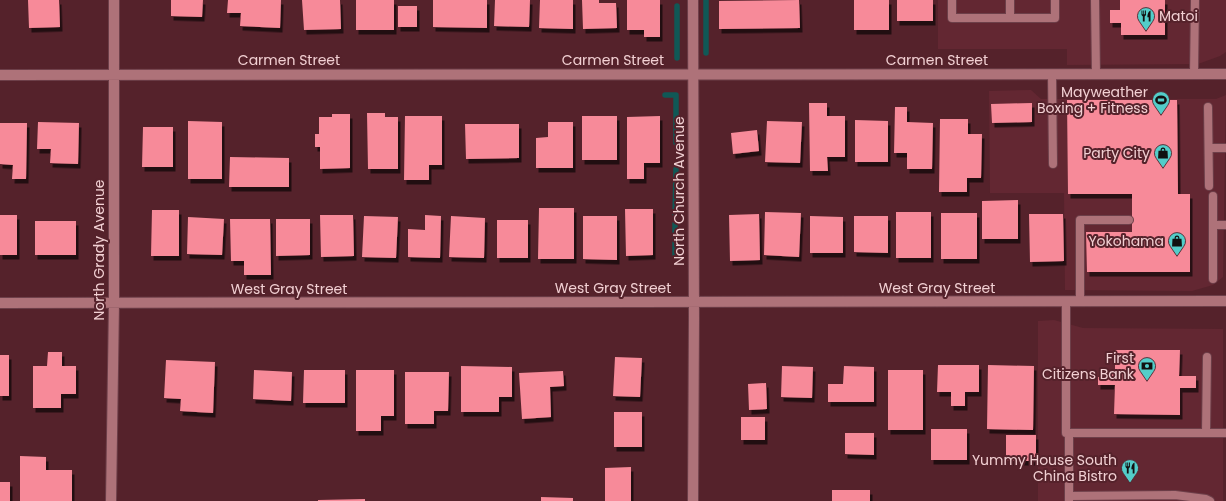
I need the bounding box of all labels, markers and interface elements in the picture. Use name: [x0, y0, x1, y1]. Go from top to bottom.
restaurant icon: Matoi: [1136, 6, 1156, 31]
place label: Matoi: [1159, 6, 1198, 26]
street label: Carmen Street: [238, 50, 340, 70]
street label: Carmen Street: [562, 50, 664, 70]
street label: Carmen Street: [886, 50, 988, 70]
place label: Mayweather Boxing + Fitness: [1037, 82, 1148, 118]
sports icon: Mayweather Boxing + Fitness: [1151, 90, 1171, 115]
street label: North Church Avenue: [669, 116, 689, 266]
place label: Party City: [1083, 143, 1150, 163]
shop icon: Party City: [1153, 143, 1173, 168]
street label: North Grady Avenue: [89, 179, 109, 321]
place label: Yokohama: [1088, 231, 1164, 251]
shop icon: Yokohama: [1167, 231, 1187, 256]
street label: West Gray Street: [555, 278, 671, 298]
street label: West Gray Street: [879, 278, 995, 298]
street label: West Gray Street: [231, 279, 347, 299]
place label: First Citizens Bank: [1042, 348, 1135, 384]
bank icon: First Citizens Bank: [1137, 356, 1157, 381]
place label: Yummy House South China Bistro: [972, 450, 1117, 486]
restaurant icon: Yummy House South China Bistro: [1120, 458, 1140, 483]

